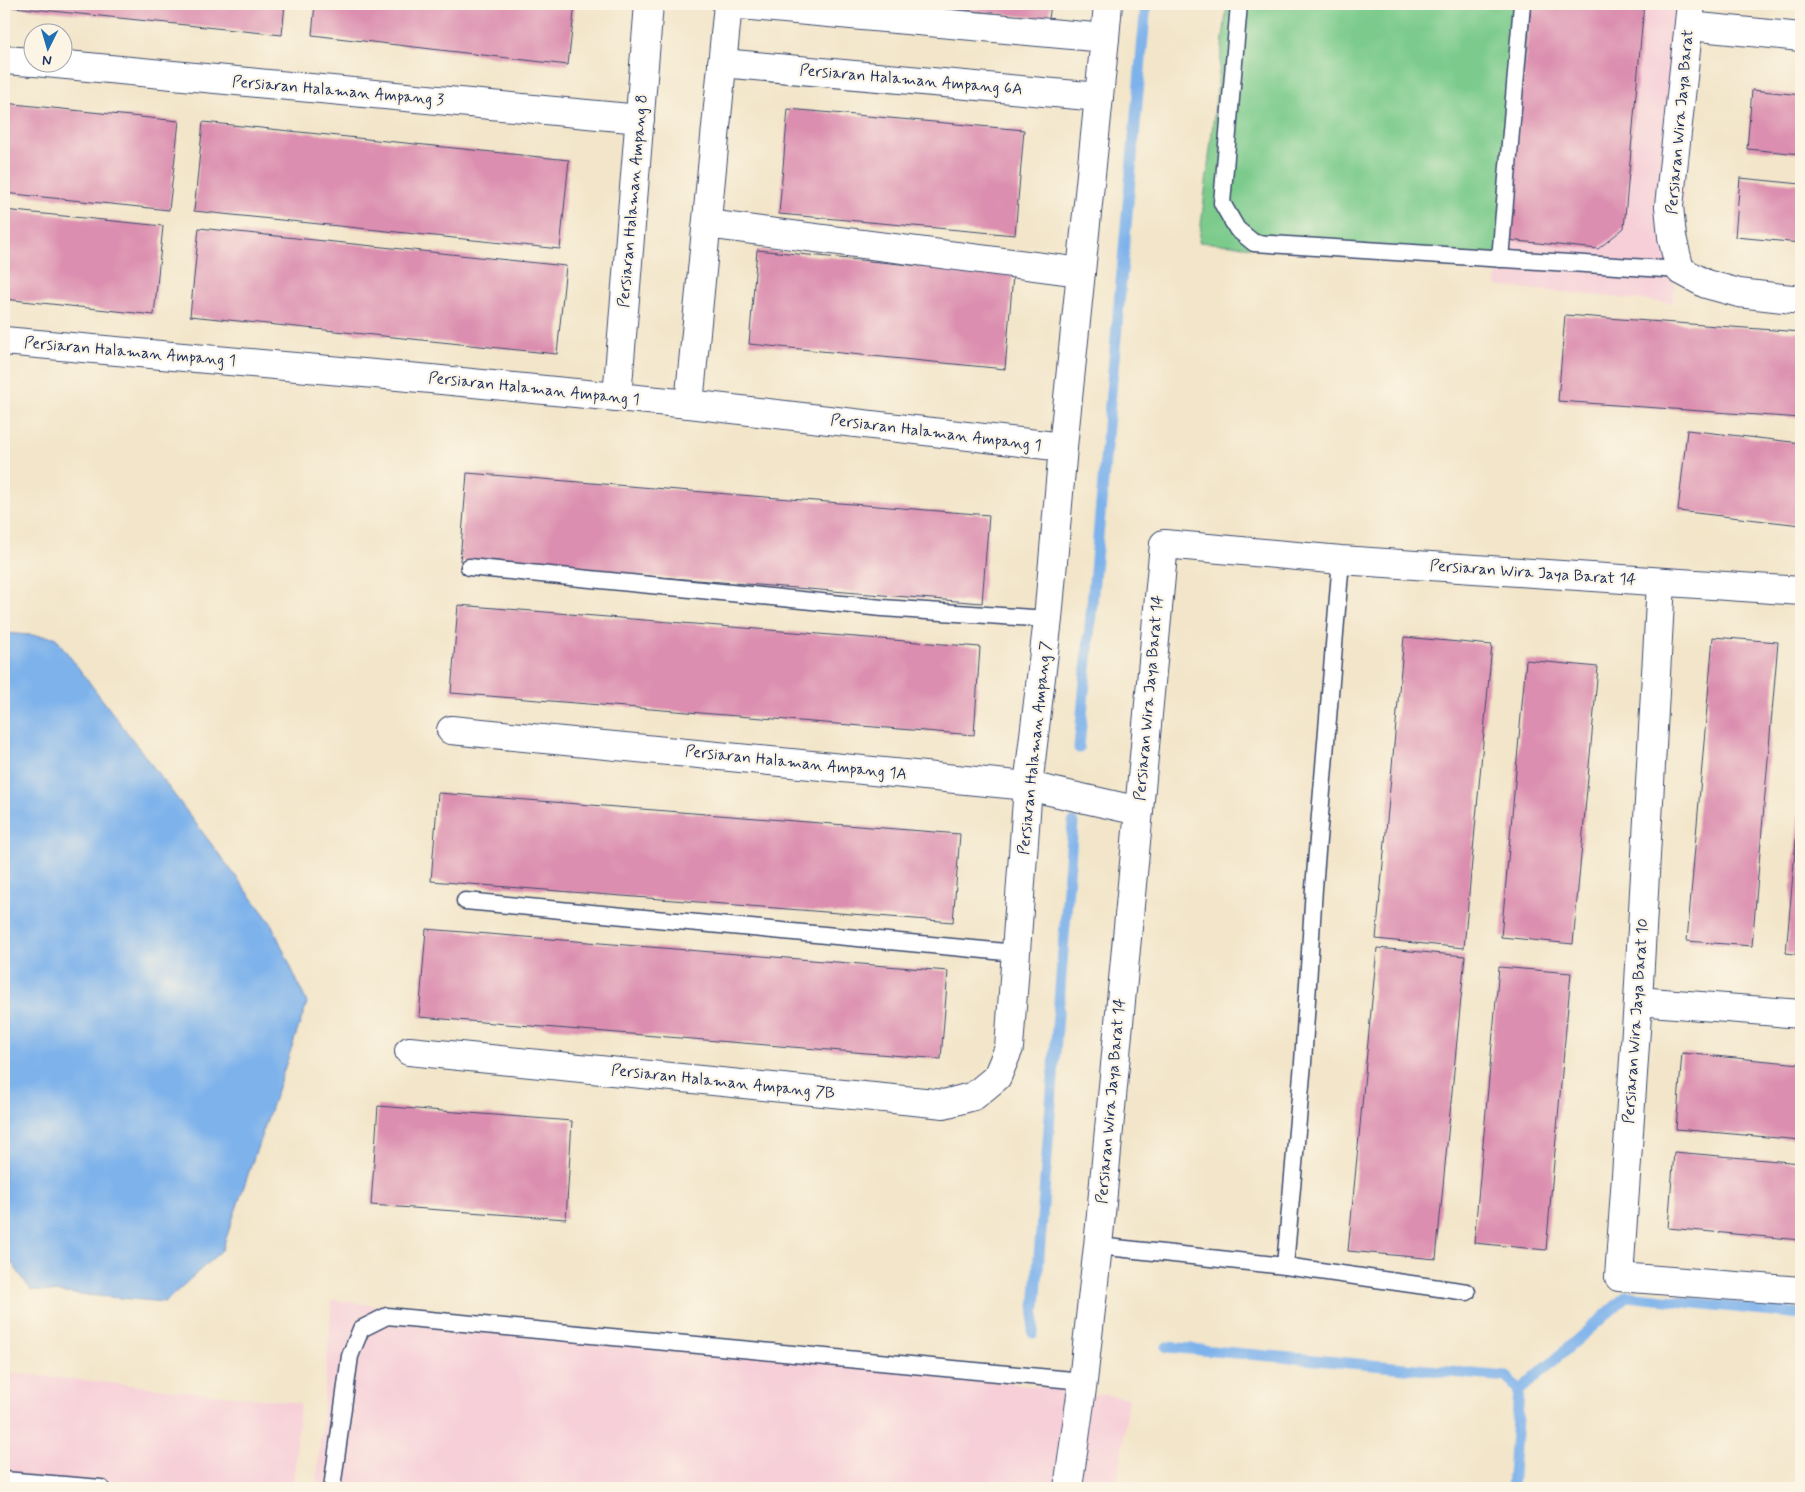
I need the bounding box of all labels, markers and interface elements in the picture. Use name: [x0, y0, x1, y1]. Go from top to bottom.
north arrow: [22, 22, 72, 72]
street label: Persiaran Wira Jaya Barat: [1661, 28, 1699, 215]
text: N: [42, 51, 52, 69]
street label: Persiaran Halaman Ampang 6A: [799, 60, 1023, 100]
street label: Persiaran Halaman Ampang 3: [231, 71, 445, 111]
street label: Persiaran Halaman Ampang 8: [613, 93, 653, 309]
street label: Persiaran Halaman Ampang 1: [23, 332, 237, 372]
street label: Persiaran Halaman Ampang 1: [427, 367, 641, 411]
street label: Persiaran Halaman Ampang 1: [829, 410, 1043, 456]
street label: Persiaran Wira Jaya Barat 14: [1429, 555, 1637, 591]
street label: Persiaran Wira Jaya Barat 14: [1130, 594, 1168, 802]
street label: Persiaran Halaman Ampang 7: [1013, 640, 1057, 856]
street label: Persiaran Halaman Ampang 1A: [684, 741, 908, 785]
street label: Persiaran Wira Jaya Barat 10: [1618, 917, 1654, 1125]
street label: Persiaran Wira Jaya Barat 14: [1092, 997, 1130, 1205]
street label: Persiaran Halaman Ampang 7B: [610, 1060, 836, 1104]

